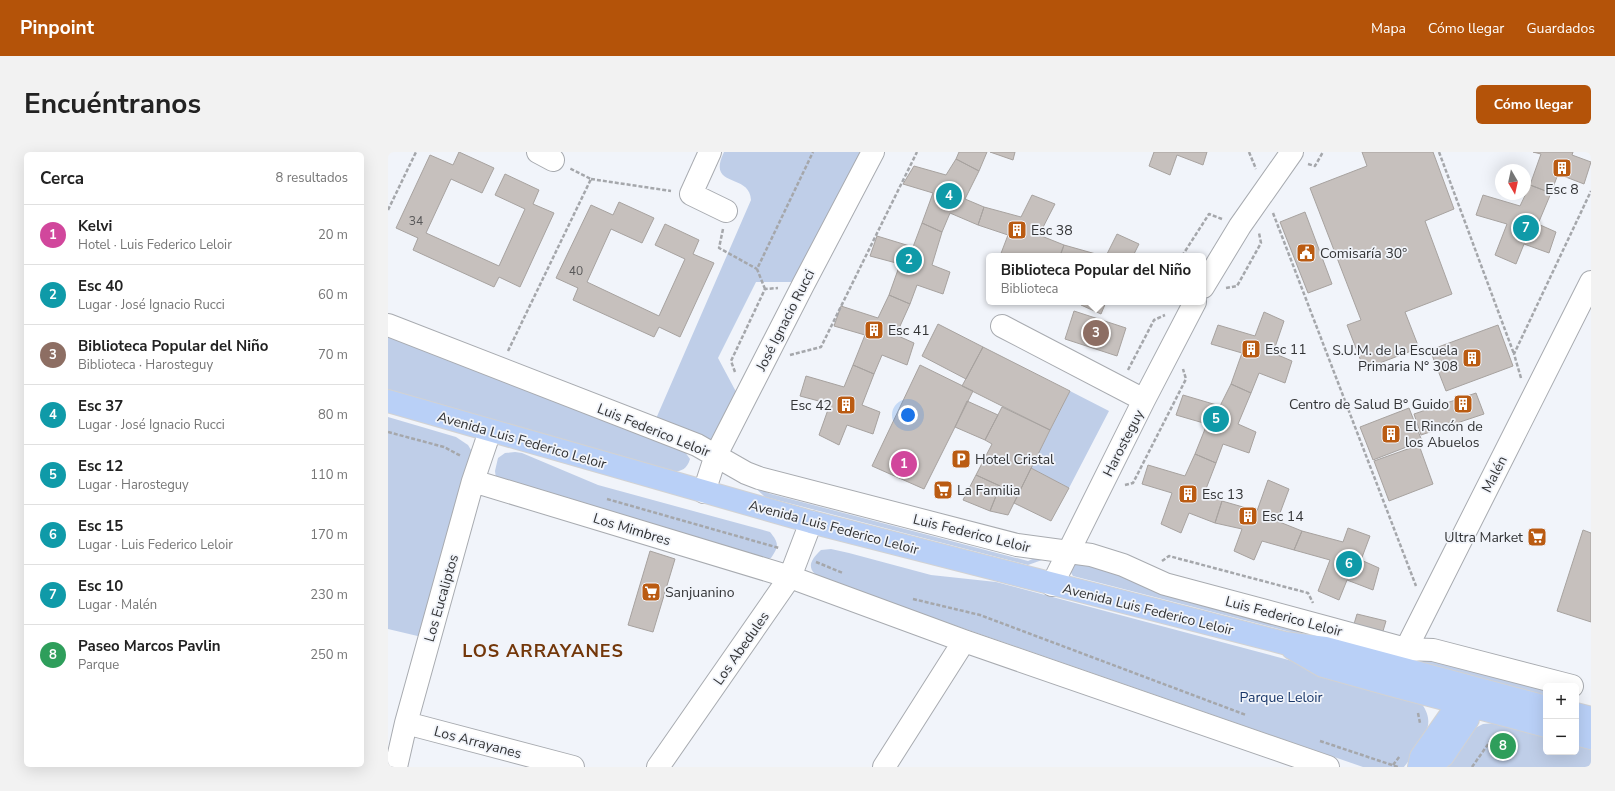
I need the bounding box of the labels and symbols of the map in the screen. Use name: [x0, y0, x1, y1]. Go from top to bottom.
building icon: Esc 8: [1551, 157, 1573, 179]
north arrow: [1495, 164, 1531, 200]
place label: Esc 8: [1545, 180, 1579, 199]
pin: 4: [936, 181, 962, 211]
house number: 34: [409, 213, 423, 229]
pin: 7: [1513, 213, 1539, 243]
building icon: Esc 38: [1006, 219, 1028, 241]
place label: Esc 38: [1031, 221, 1073, 240]
public building icon: Comisaría 30º: [1295, 242, 1317, 264]
place label: Comisaría 30º: [1320, 244, 1407, 263]
pin: 2: [896, 245, 922, 275]
house number: 40: [569, 263, 583, 279]
street label: José Ignacio Rucci: [751, 266, 819, 375]
pin: 3: [1083, 318, 1109, 348]
building icon: Esc 41: [863, 319, 885, 341]
place label: Esc 41: [888, 321, 930, 340]
building icon: Esc 11: [1240, 338, 1262, 360]
place label: Esc 11: [1265, 340, 1307, 359]
place label: S.U.M. de la Escuela Primaria N° 308: [1332, 341, 1458, 376]
building icon: S.U.M. de la Escuela Primaria N° 308: [1461, 347, 1483, 369]
building icon: Centro de Salud B° Guido: [1452, 393, 1474, 415]
building icon: Esc 42: [835, 394, 857, 416]
place label: Centro de Salud B° Guido: [1289, 395, 1449, 414]
place label: Esc 42: [790, 396, 832, 415]
street label: Luis Federico Leloir: [594, 399, 713, 462]
pin: 5: [1203, 404, 1229, 434]
your location: [898, 405, 918, 425]
street label: Harosteguy: [1098, 406, 1149, 480]
street label: Avenida Luis Federico Leloir: [435, 407, 609, 474]
place label: El Rincón de los Abuelos: [1405, 417, 1483, 452]
building icon: El Rincón de los Abuelos: [1380, 423, 1402, 445]
parking icon: Hotel Cristal: [950, 448, 972, 470]
pin: 1: [891, 449, 917, 479]
place label: Hotel Cristal: [975, 450, 1055, 469]
street label: Malén: [1477, 453, 1512, 496]
supermarket icon: La Familia: [932, 479, 954, 501]
place label: La Familia: [957, 481, 1020, 500]
building icon: Esc 13: [1177, 483, 1199, 505]
place label: Esc 13: [1202, 485, 1244, 504]
street label: Avenida Luis Federico Leloir: [747, 496, 921, 559]
building icon: Esc 14: [1237, 505, 1259, 527]
place label: Esc 14: [1262, 507, 1304, 526]
street label: Los Mimbres: [591, 509, 673, 550]
street label: Luis Federico Leloir: [911, 510, 1033, 557]
supermarket icon: Ultra Market: [1526, 526, 1548, 548]
place label: Ultra Market: [1444, 528, 1523, 547]
pin: 6: [1336, 549, 1362, 579]
street label: Los Eucaliptos: [420, 552, 463, 644]
street label: Avenida Luis Federico Leloir: [1061, 579, 1235, 640]
supermarket icon: Sanjuanino: [640, 581, 662, 603]
place label: Sanjuanino: [665, 583, 735, 602]
street label: Luis Federico Leloir: [1223, 592, 1345, 641]
street label: Los Abedules: [709, 608, 774, 689]
district label: LOS ARRAYANES: [462, 639, 624, 663]
park label: Parque Leloir: [1239, 688, 1323, 707]
street label: Los Arrayanes: [432, 722, 524, 763]
pin: 8: [1490, 731, 1516, 761]

